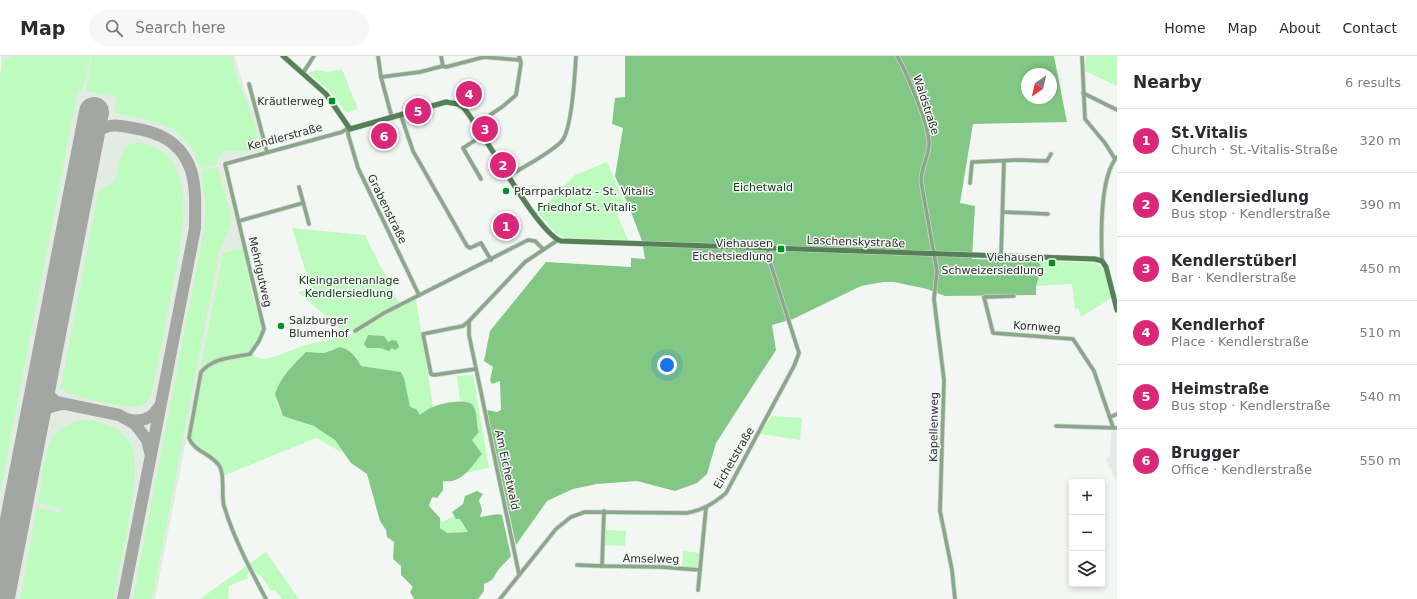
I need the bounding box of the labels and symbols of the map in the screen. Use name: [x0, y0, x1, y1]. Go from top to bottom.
north arrow: [1021, 68, 1057, 104]
street label: Waldstraße: [910, 74, 942, 137]
pin: 4: [456, 79, 482, 109]
place label: Kräutlerweg: [257, 95, 324, 108]
marker: Kräutlerweg: [327, 96, 337, 106]
pin: 5: [405, 96, 431, 126]
pin: 3: [472, 114, 498, 144]
street label: Kendlerstraße: [246, 121, 324, 153]
pin: 6: [371, 121, 397, 151]
pin: 2: [490, 150, 516, 180]
street label: Grabenstraße: [365, 172, 409, 246]
park label: Eichetwald: [733, 181, 793, 194]
place label: Pfarrparkplatz - St. Vitalis: [514, 185, 654, 198]
marker: Pfarrparkplatz - St. Vitalis: [501, 186, 511, 196]
park label: Friedhof St. Vitalis: [537, 201, 637, 214]
pin: 1: [493, 211, 519, 241]
street label: Laschenskystraße: [807, 234, 906, 250]
street label: Mehrlgutweg: [246, 236, 274, 308]
place label: Viehausen Eichetsiedlung: [692, 237, 773, 263]
marker: Viehausen Eichetsiedlung: [776, 244, 786, 254]
place label: Viehausen Schweizersiedlung: [942, 251, 1044, 277]
marker: Viehausen Schweizersiedlung: [1047, 258, 1057, 268]
park label: Kleingartenanlage Kendlersiedlung: [299, 274, 400, 300]
place label: Salzburger Blumenhof: [289, 314, 350, 340]
street label: Kornweg: [1013, 319, 1061, 335]
marker: Salzburger Blumenhof: [276, 321, 286, 331]
your location: [657, 355, 677, 375]
street label: Kapellenweg: [927, 392, 941, 462]
street label: Eichetstraße: [711, 425, 757, 491]
street label: Am Eichetwald: [492, 429, 522, 511]
street label: Amselweg: [623, 552, 679, 566]

